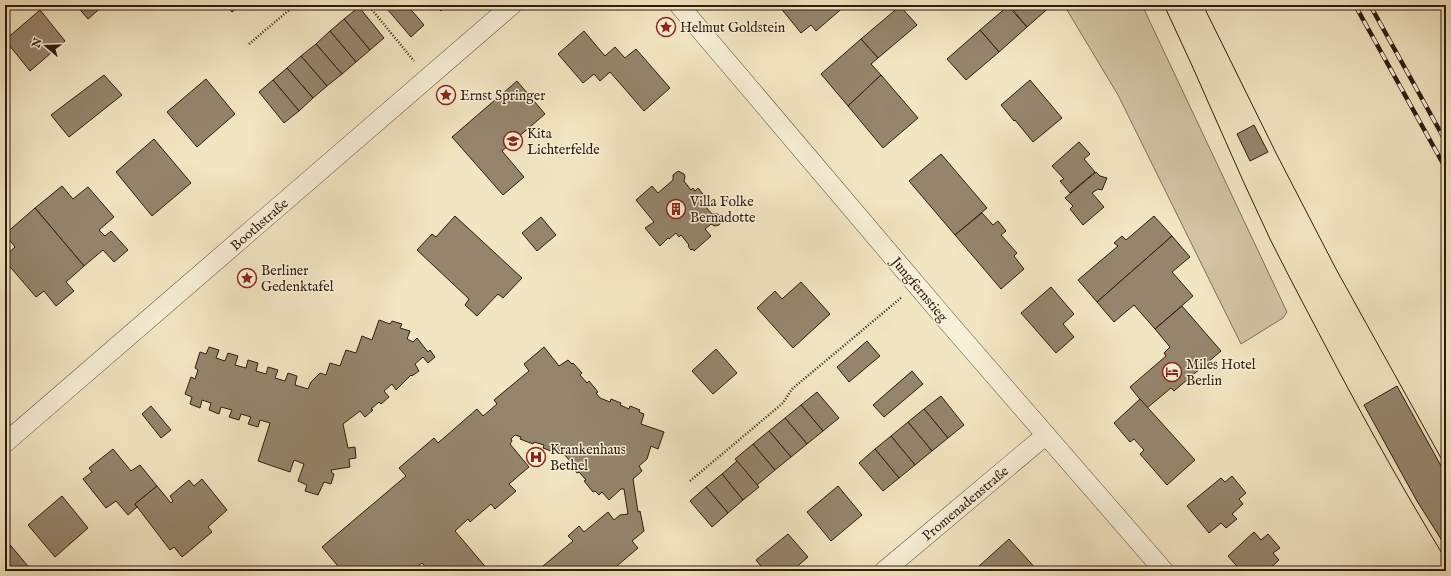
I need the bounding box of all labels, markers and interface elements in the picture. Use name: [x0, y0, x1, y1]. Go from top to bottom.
place icon: Helmut Goldstein: [655, 16, 677, 38]
place label: Helmut Goldstein: [680, 19, 786, 37]
north arrow: [26, 26, 66, 66]
text: N: [29, 36, 46, 51]
place icon: Ernst Springer: [435, 84, 457, 106]
place label: Ernst Springer: [460, 87, 545, 105]
place label: Kita Lichterfelde: [527, 125, 600, 159]
school or university icon: Kita Lichterfelde: [502, 130, 524, 152]
place label: Villa Folke Bernadotte: [689, 193, 756, 227]
street label: Boothstraße: [227, 194, 293, 255]
building icon: Villa Folke Bernadotte: [665, 198, 687, 220]
street label: Jungfernstieg: [886, 252, 952, 326]
place label: Berliner Gedenktafel: [261, 262, 334, 296]
place icon: Berliner Gedenktafel: [236, 267, 258, 289]
place label: Miles Hotel Berlin: [1186, 356, 1256, 390]
hotel icon: Miles Hotel Berlin: [1161, 361, 1183, 383]
place label: Krankenhaus Bethel: [550, 441, 626, 475]
hospital icon: Krankenhaus Bethel: [525, 446, 547, 468]
street label: Promenadenstraße: [919, 462, 1013, 545]

